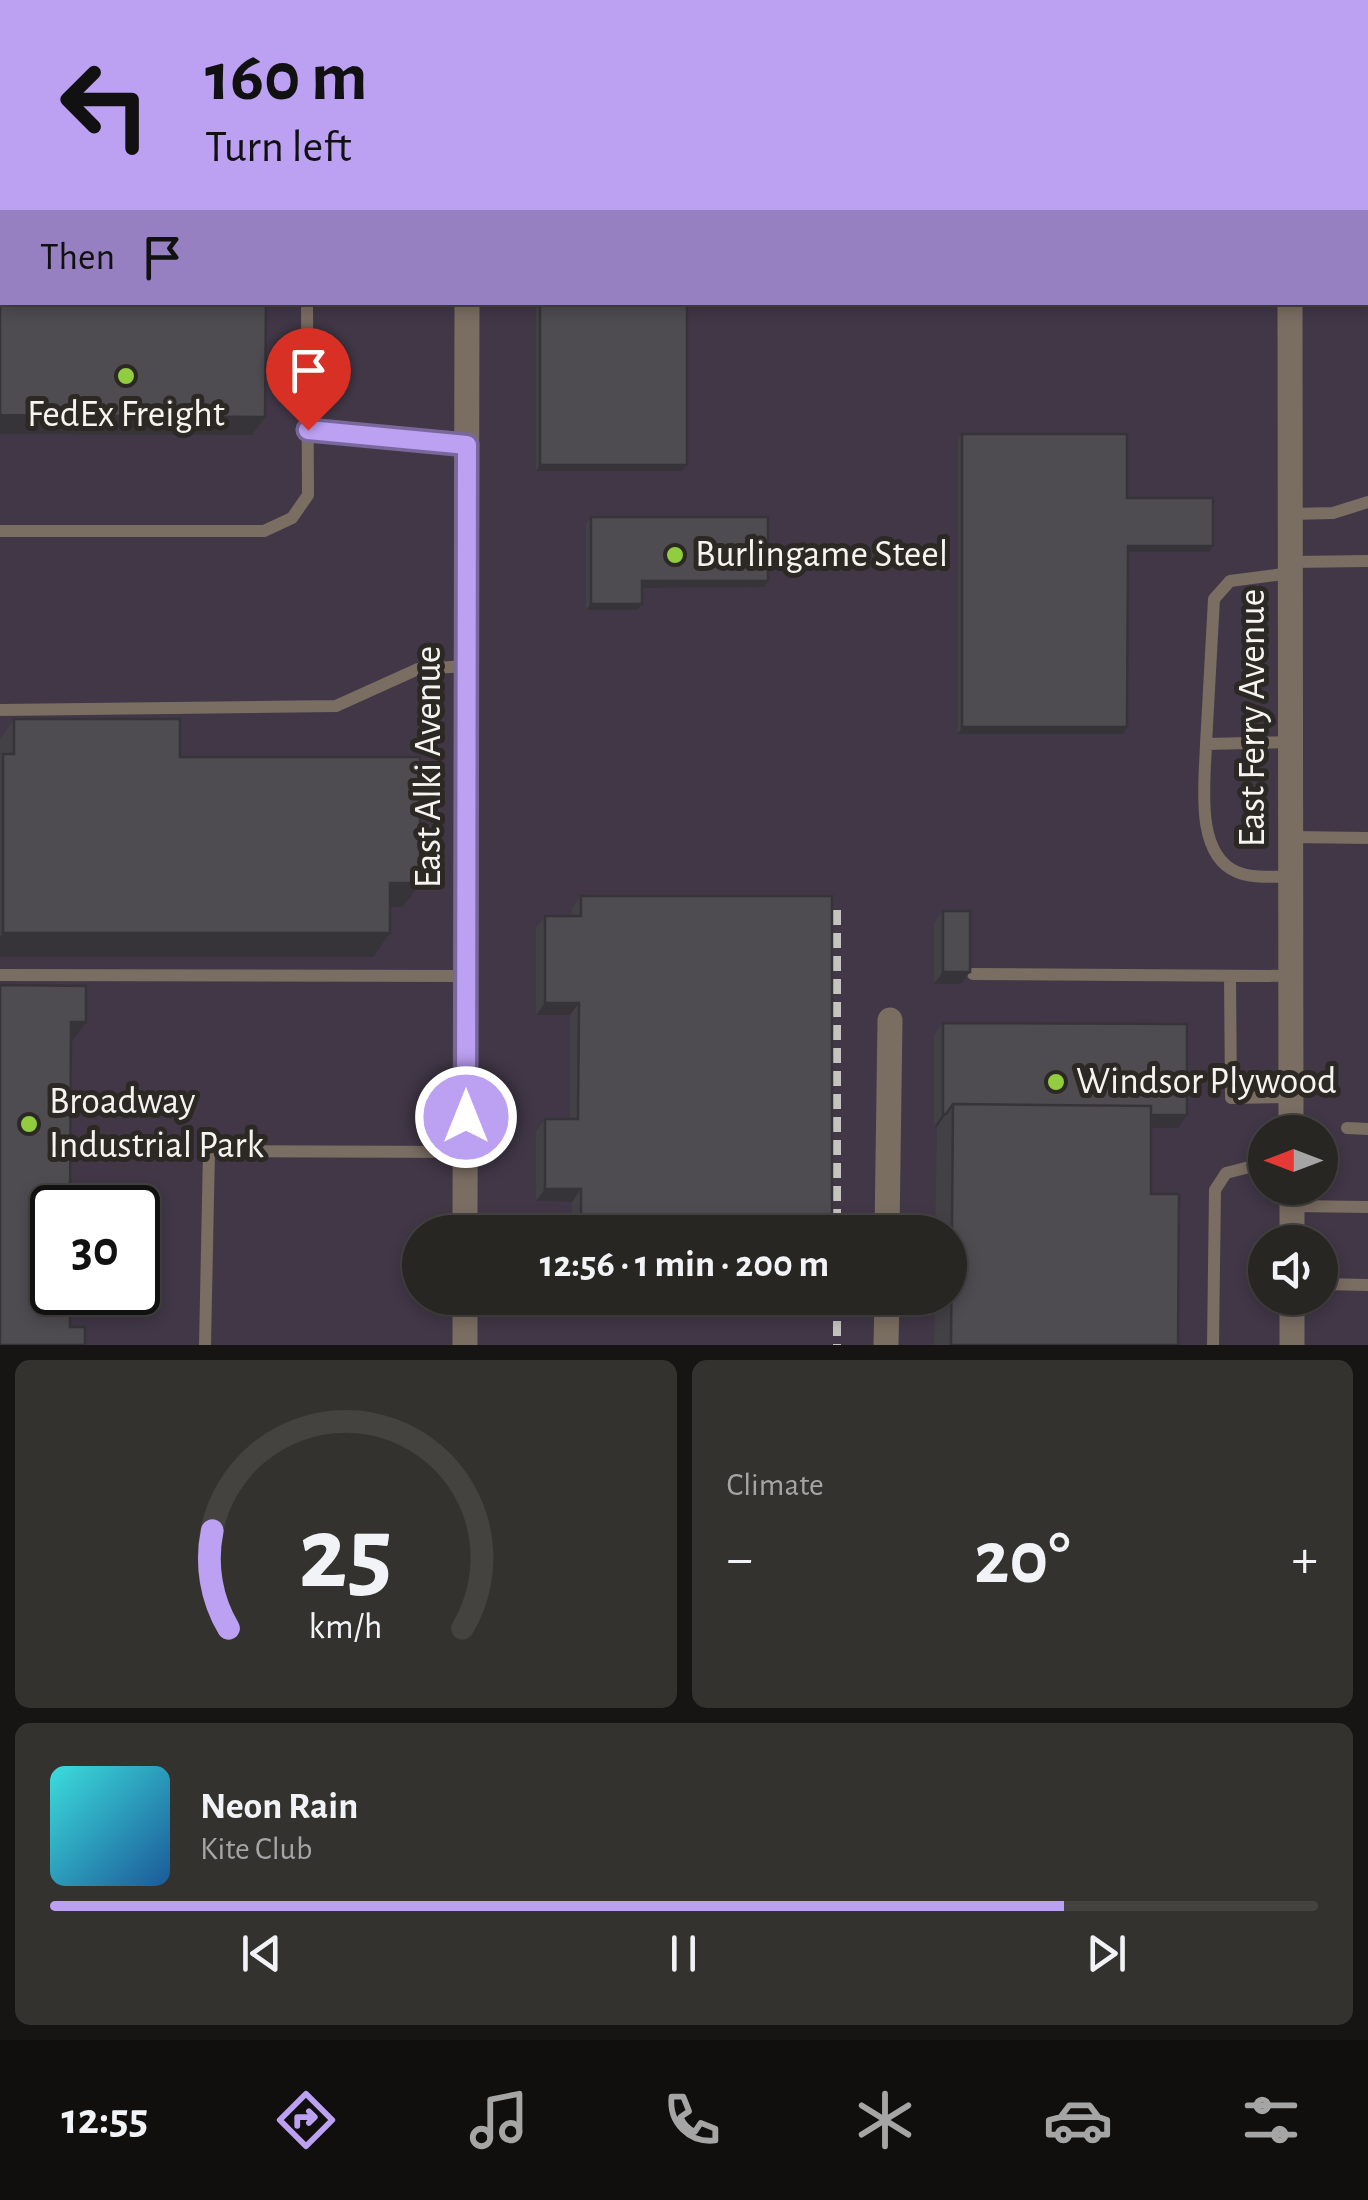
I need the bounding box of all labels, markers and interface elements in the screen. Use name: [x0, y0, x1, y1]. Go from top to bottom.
icon: left: [40, 40, 170, 170]
text: 160 m: [205, 43, 368, 113]
text: Turn left: [205, 125, 352, 170]
icon: arrive: [135, 230, 190, 285]
text: Then: [40, 239, 115, 277]
pin: [266, 328, 351, 431]
icon: arrive: [281, 343, 336, 398]
marker: FedEx Freight: [115, 365, 137, 387]
place label: FedEx Freight: [27, 396, 225, 434]
place label: Burlingame Steel: [695, 536, 948, 574]
marker: Burlingame Steel: [664, 544, 686, 566]
street label: East Ferry Avenue: [1234, 589, 1272, 847]
street label: East Alki Avenue: [410, 646, 448, 888]
place label: Windsor Plywood: [1076, 1063, 1337, 1101]
position arrow: [414, 1065, 518, 1169]
marker: Windsor Plywood: [1045, 1071, 1067, 1093]
place label: Broadway Industrial Park: [49, 1083, 265, 1165]
marker: Broadway Industrial Park: [18, 1113, 40, 1135]
north arrow: [1248, 1115, 1338, 1205]
map controls: [1248, 1115, 1338, 1315]
speed limit sign: 30: [30, 1185, 160, 1315]
button: sound: [1248, 1225, 1338, 1315]
text: 12:56 · 1 min · 200 m: [540, 1246, 829, 1284]
text: Climate: [727, 1469, 824, 1501]
text: 25: [299, 1503, 393, 1607]
text: 20°: [974, 1522, 1070, 1597]
text: −: [727, 1532, 753, 1587]
text: +: [1292, 1532, 1318, 1587]
text: km/h: [309, 1609, 383, 1645]
text: Neon Rain: [200, 1788, 358, 1826]
text: Kite Club: [200, 1833, 312, 1865]
icon: previous: [234, 1926, 289, 1981]
icon: pause: [656, 1926, 711, 1981]
icon: next: [1079, 1926, 1134, 1981]
icon: directions: [271, 2085, 341, 2155]
icon: music: [464, 2085, 534, 2155]
icon: phone: [657, 2085, 727, 2155]
icon: climate: [850, 2085, 920, 2155]
icon: car: [1043, 2085, 1113, 2155]
icon: filters: [1236, 2085, 1306, 2155]
text: 12:55: [62, 2097, 148, 2142]

